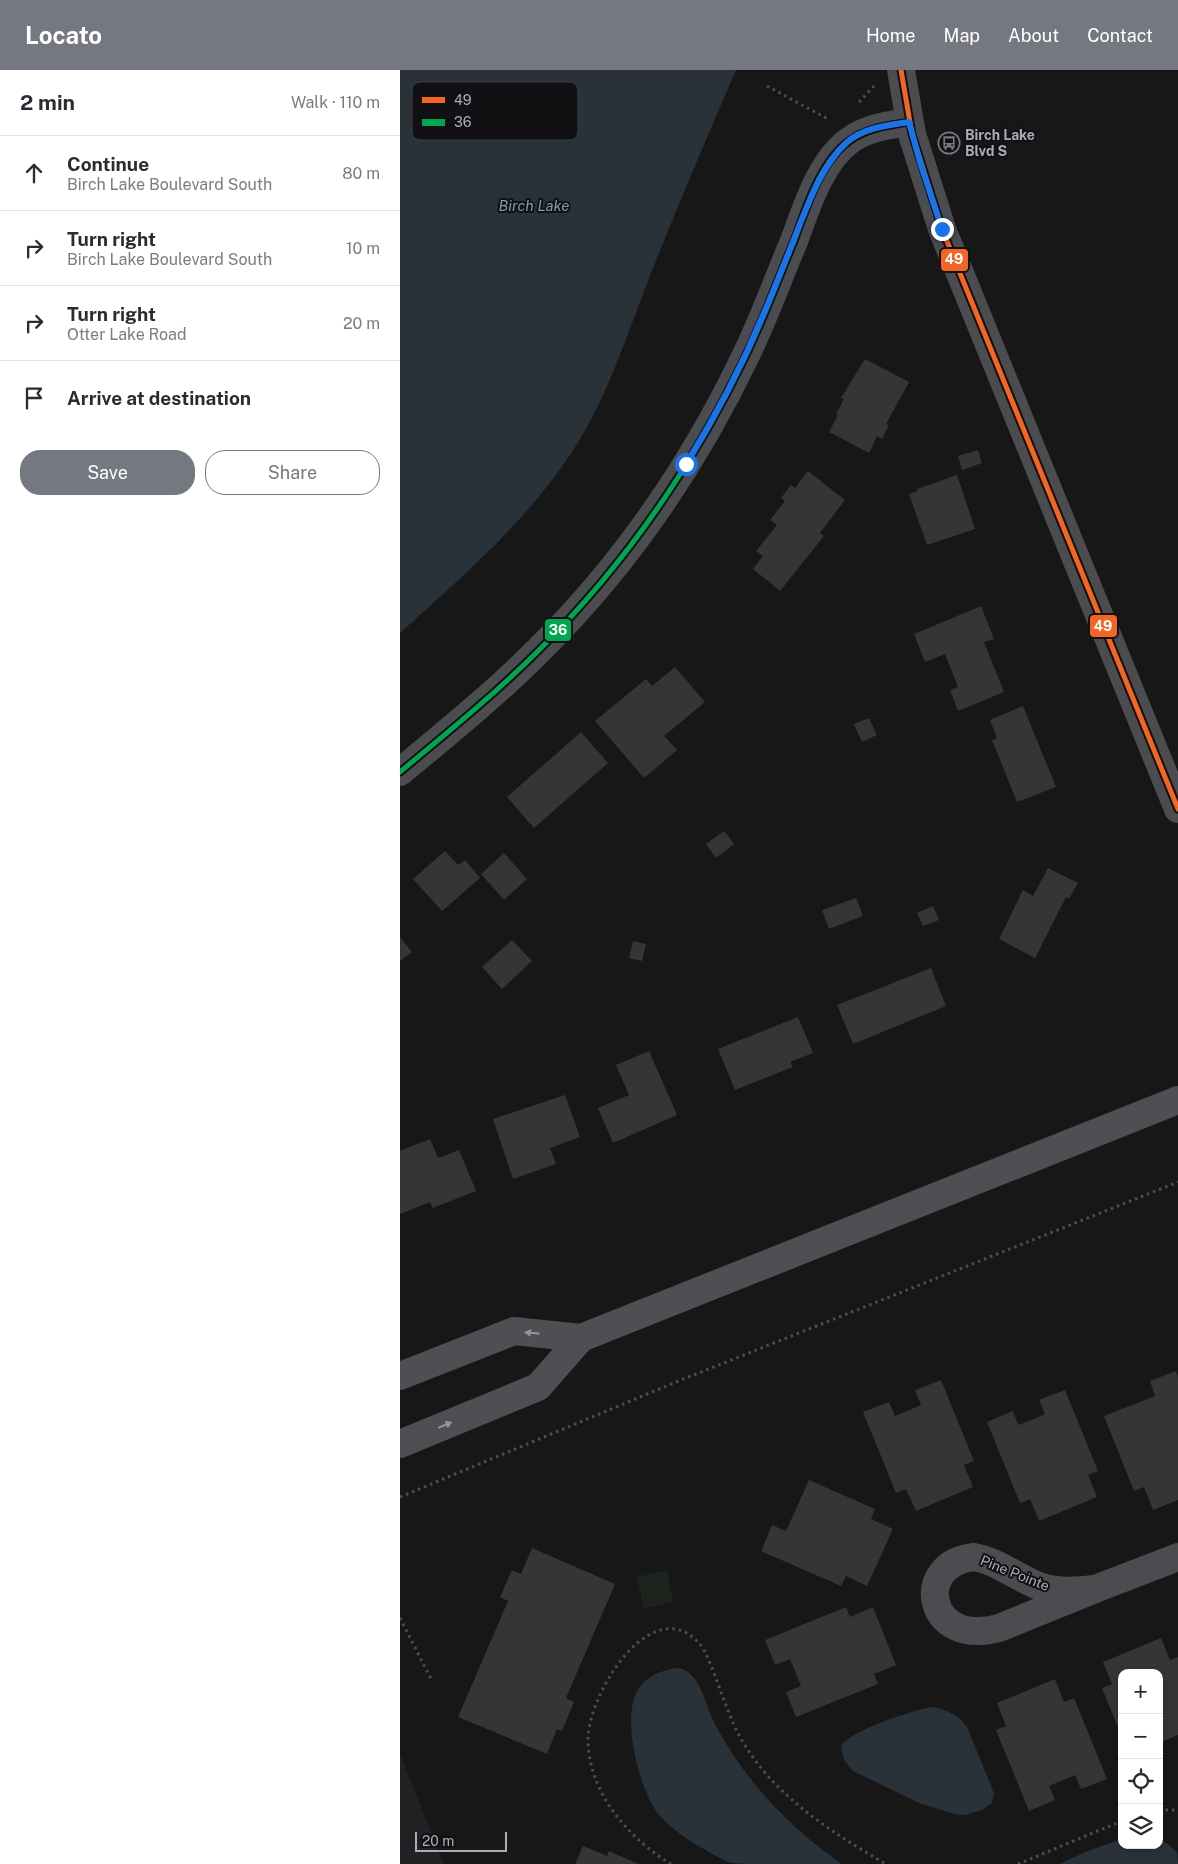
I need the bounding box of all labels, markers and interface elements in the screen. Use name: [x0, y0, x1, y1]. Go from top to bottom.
text: Locato: [25, 21, 102, 49]
text: Home: [866, 25, 916, 46]
text: Map: [944, 25, 980, 46]
text: About: [1008, 25, 1059, 46]
text: Contact: [1087, 25, 1153, 46]
legend: [412, 82, 578, 140]
text: 2 min: [20, 90, 75, 115]
text: 49: [454, 92, 472, 108]
text: Walk · 110 m: [291, 93, 380, 112]
text: 36: [454, 114, 472, 130]
place label: Birch Lake Blvd S: [965, 127, 1035, 159]
bus stop icon: Birch Lake Blvd S: [937, 131, 961, 155]
text: Continue: [67, 153, 149, 175]
icon: ahead: [20, 159, 48, 187]
text: 80 m: [342, 164, 380, 183]
text: Birch Lake Boulevard South: [67, 175, 272, 194]
water label: Birch Lake: [499, 197, 569, 214]
route end: [931, 218, 954, 241]
text: Turn right: [67, 228, 156, 250]
icon: right: [20, 234, 48, 262]
text: 10 m: [346, 239, 380, 258]
line badge: 49: [940, 248, 969, 272]
text: Birch Lake Boulevard South: [67, 250, 272, 269]
text: 49: [945, 251, 963, 267]
text: Turn right: [67, 303, 156, 325]
icon: right: [20, 309, 48, 337]
text: 20 m: [343, 314, 380, 333]
text: Otter Lake Road: [67, 325, 186, 344]
icon: arrive: [20, 384, 48, 412]
text: Arrive at destination: [67, 387, 251, 409]
button: Save: [20, 450, 195, 495]
button: Share: [205, 450, 380, 495]
route start: [675, 453, 698, 476]
line badge: 49: [1089, 614, 1118, 638]
line badge: 36: [544, 618, 572, 642]
text: 49: [1094, 618, 1112, 634]
text: 36: [549, 622, 567, 638]
one-way arrow: [524, 1329, 540, 1337]
one-way arrow: [438, 1421, 452, 1429]
street label: Pine Pointe: [978, 1552, 1052, 1594]
map controls: [1118, 1669, 1163, 1849]
button: +: [1118, 1669, 1163, 1714]
button: −: [1118, 1714, 1163, 1759]
button: locate: [1118, 1759, 1163, 1804]
button: layers: [1118, 1804, 1163, 1849]
scale bar: [415, 1829, 508, 1852]
text: 20 m: [422, 1833, 454, 1849]

